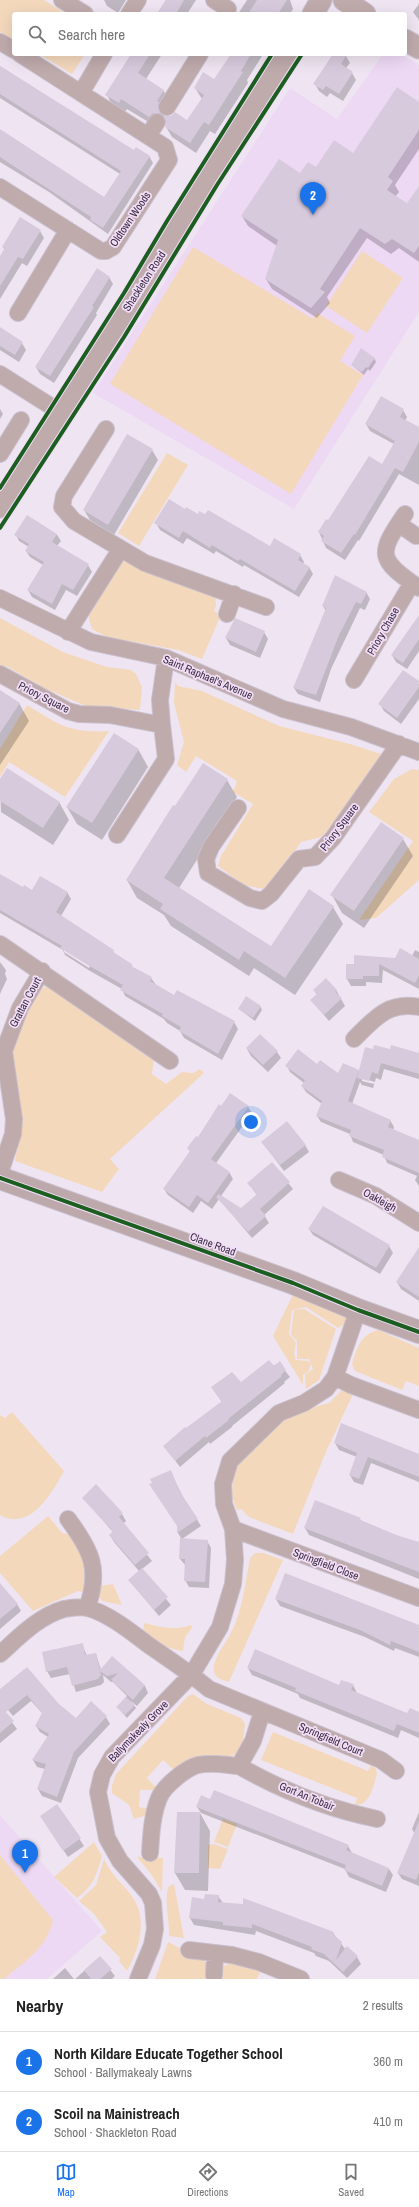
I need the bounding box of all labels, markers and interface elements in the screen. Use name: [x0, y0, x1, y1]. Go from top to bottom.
search box: [12, 12, 407, 56]
icon: search: [26, 23, 48, 45]
text: Search here: [58, 24, 125, 45]
pin: 2: [300, 182, 326, 215]
street label: Oldtown Woods: [106, 188, 154, 249]
street label: Shackleton Road: [119, 248, 169, 314]
street label: Priory Chase: [364, 605, 402, 657]
street label: Saint Raphael's Avenue: [161, 652, 255, 702]
street label: Priory Square: [16, 678, 72, 716]
street label: Priory Square: [317, 801, 361, 853]
street label: Grattan Court: [6, 974, 44, 1029]
your location: [241, 1112, 261, 1132]
street label: Oakleigh: [361, 1185, 399, 1215]
street label: Clane Road: [188, 1229, 238, 1259]
street label: Springfield Close: [291, 1545, 361, 1583]
street label: Ballymakealy Grove: [105, 1697, 171, 1765]
street label: Springfield Court: [297, 1719, 366, 1759]
street label: Gort An Tobair: [277, 1779, 337, 1813]
pin: 1: [12, 1840, 38, 1873]
text: Nearby: [16, 1994, 63, 2017]
text: 2 results: [363, 1997, 403, 2014]
text: North Kildare Educate Together School: [54, 2043, 283, 2064]
text: 1: [26, 2053, 32, 2070]
text: 360 m: [373, 2053, 403, 2070]
text: School · Ballymakealy Lawns: [54, 2064, 192, 2081]
text: Scoil na Mainistreach: [54, 2103, 180, 2124]
text: 2: [26, 2113, 32, 2130]
text: 410 m: [373, 2113, 403, 2130]
text: School · Shackleton Road: [54, 2124, 177, 2141]
tab: Map: [55, 2161, 77, 2199]
tab: Directions: [187, 2161, 228, 2199]
tab: Saved: [338, 2161, 364, 2199]

